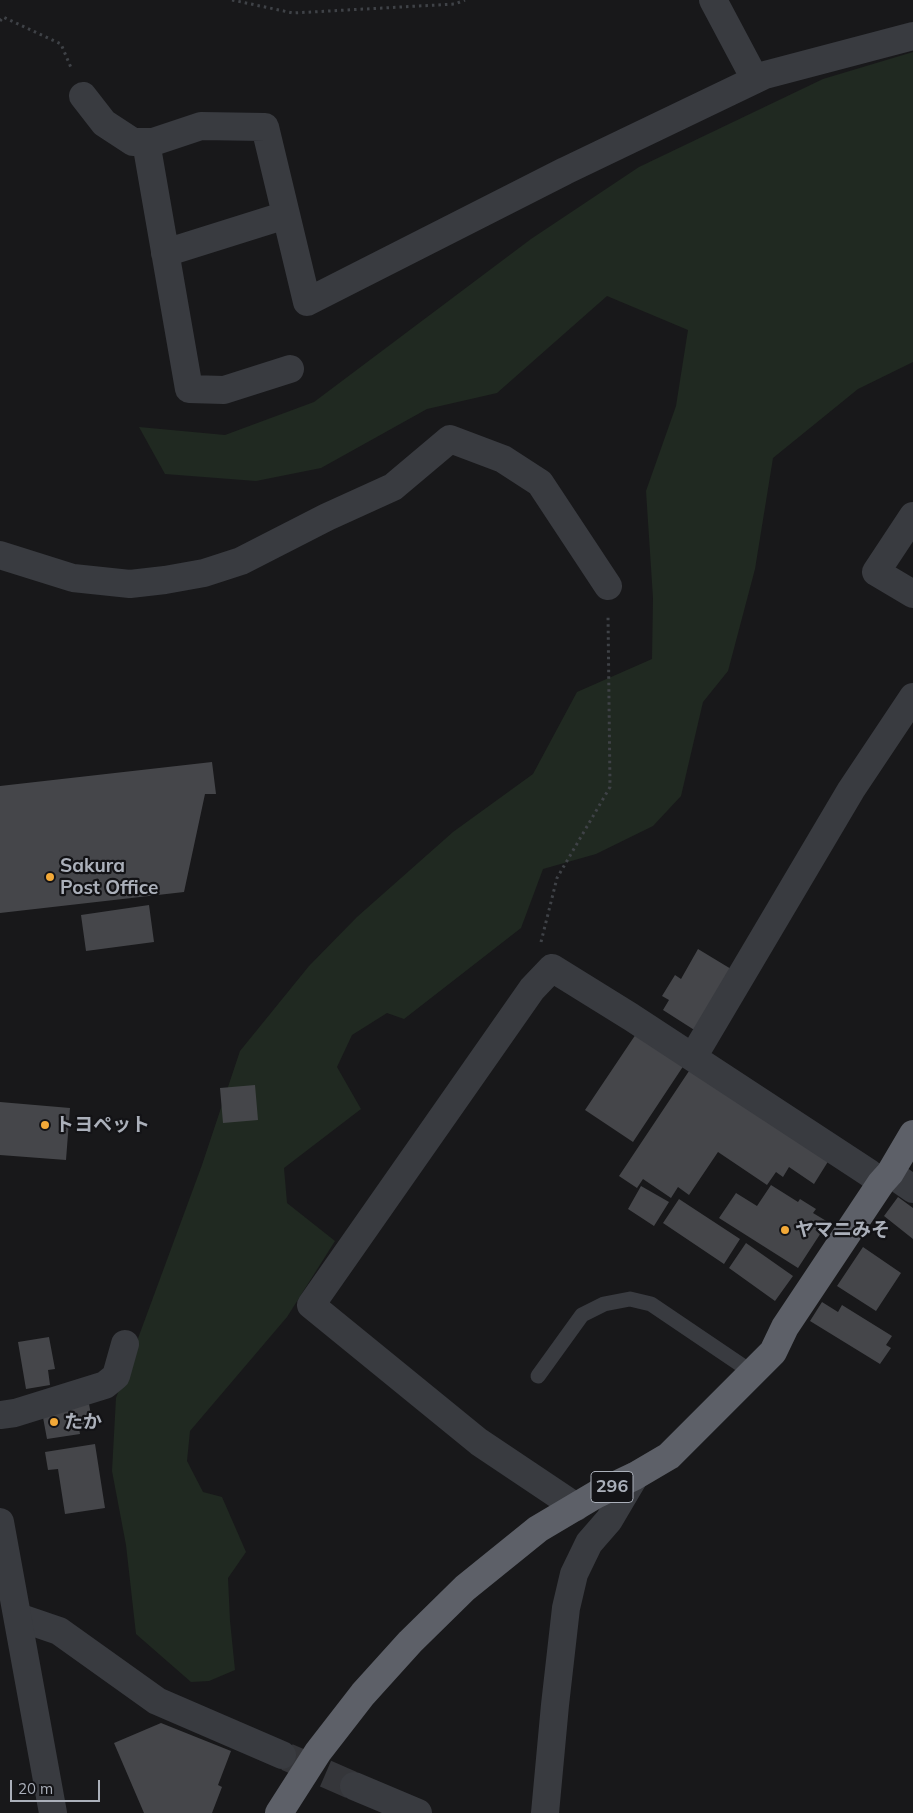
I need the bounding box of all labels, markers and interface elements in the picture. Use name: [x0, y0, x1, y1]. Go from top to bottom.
place label: Sakura Post Office: [60, 855, 158, 899]
marker: Sakura Post Office: [44, 871, 56, 883]
place label: トヨペット: [55, 1114, 150, 1136]
marker: トヨペット: [39, 1119, 51, 1131]
place label: ヤマニみそ: [795, 1219, 890, 1241]
marker: ヤマニみそ: [779, 1224, 791, 1236]
place label: たか: [64, 1411, 102, 1433]
marker: たか: [48, 1416, 60, 1428]
road number: 296: [591, 1471, 633, 1502]
scale bar: [12, 1770, 102, 1802]
text: 20 m: [18, 1779, 53, 1798]

